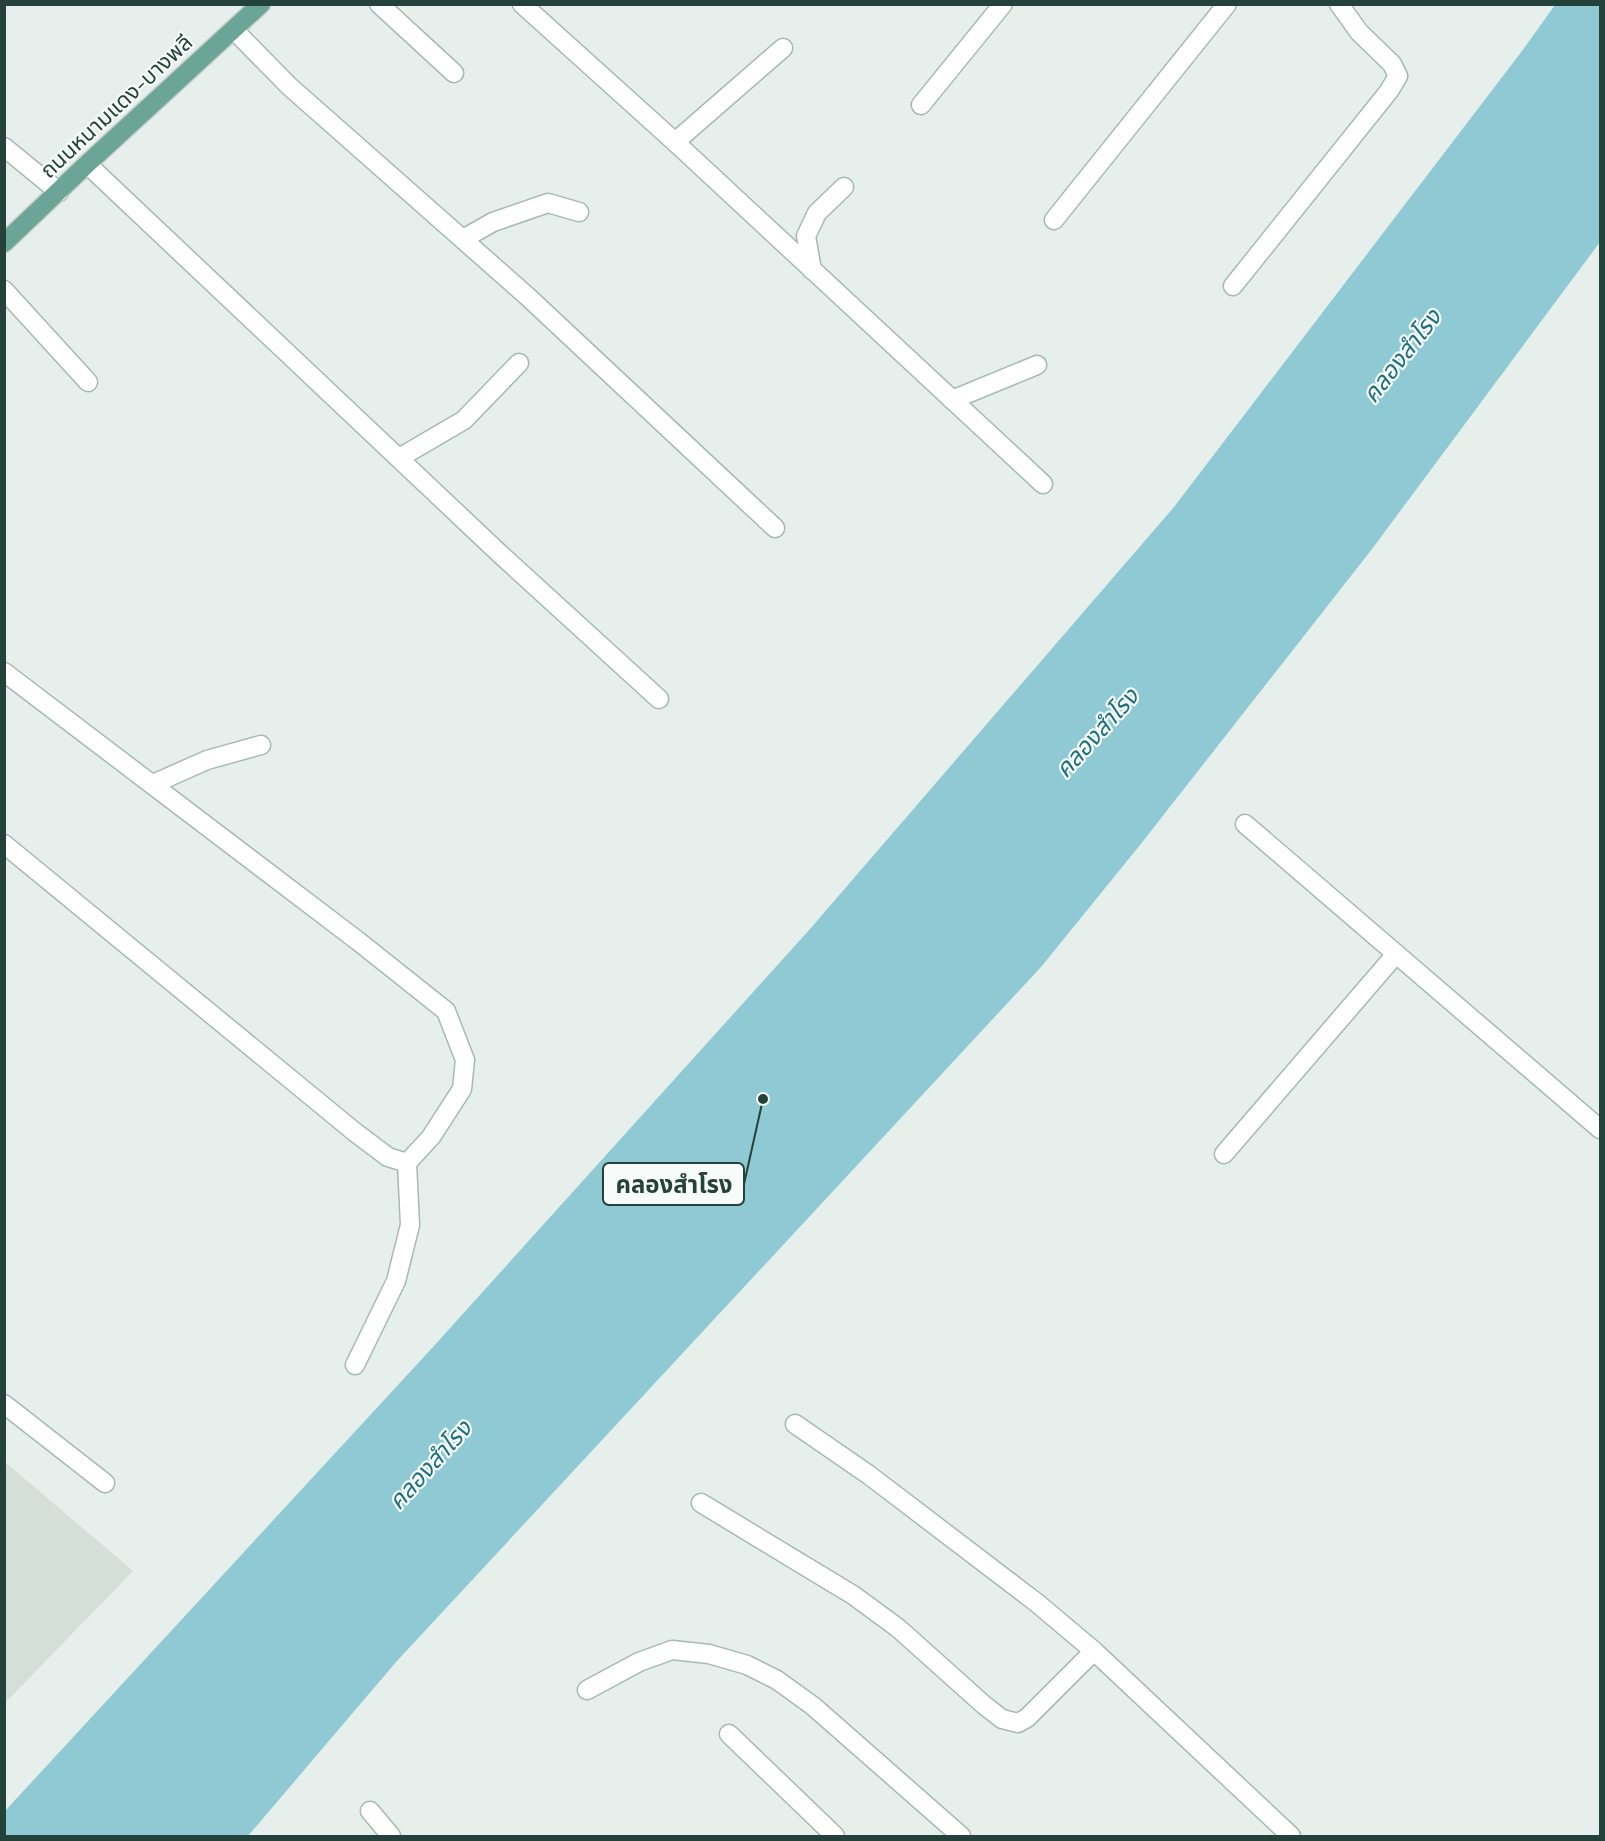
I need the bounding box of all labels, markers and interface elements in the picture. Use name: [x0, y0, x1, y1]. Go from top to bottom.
street label: ถนนหนามแดง-บางพลี: [34, 28, 197, 182]
water label: คลองสำโรง: [1355, 302, 1447, 407]
water label: คลองสำโรง: [1048, 680, 1144, 783]
callout: คลองสำโรง: [603, 1163, 744, 1205]
text: คลองสำโรง: [615, 1169, 733, 1198]
water label: คลองสำโรง: [381, 1412, 477, 1515]

